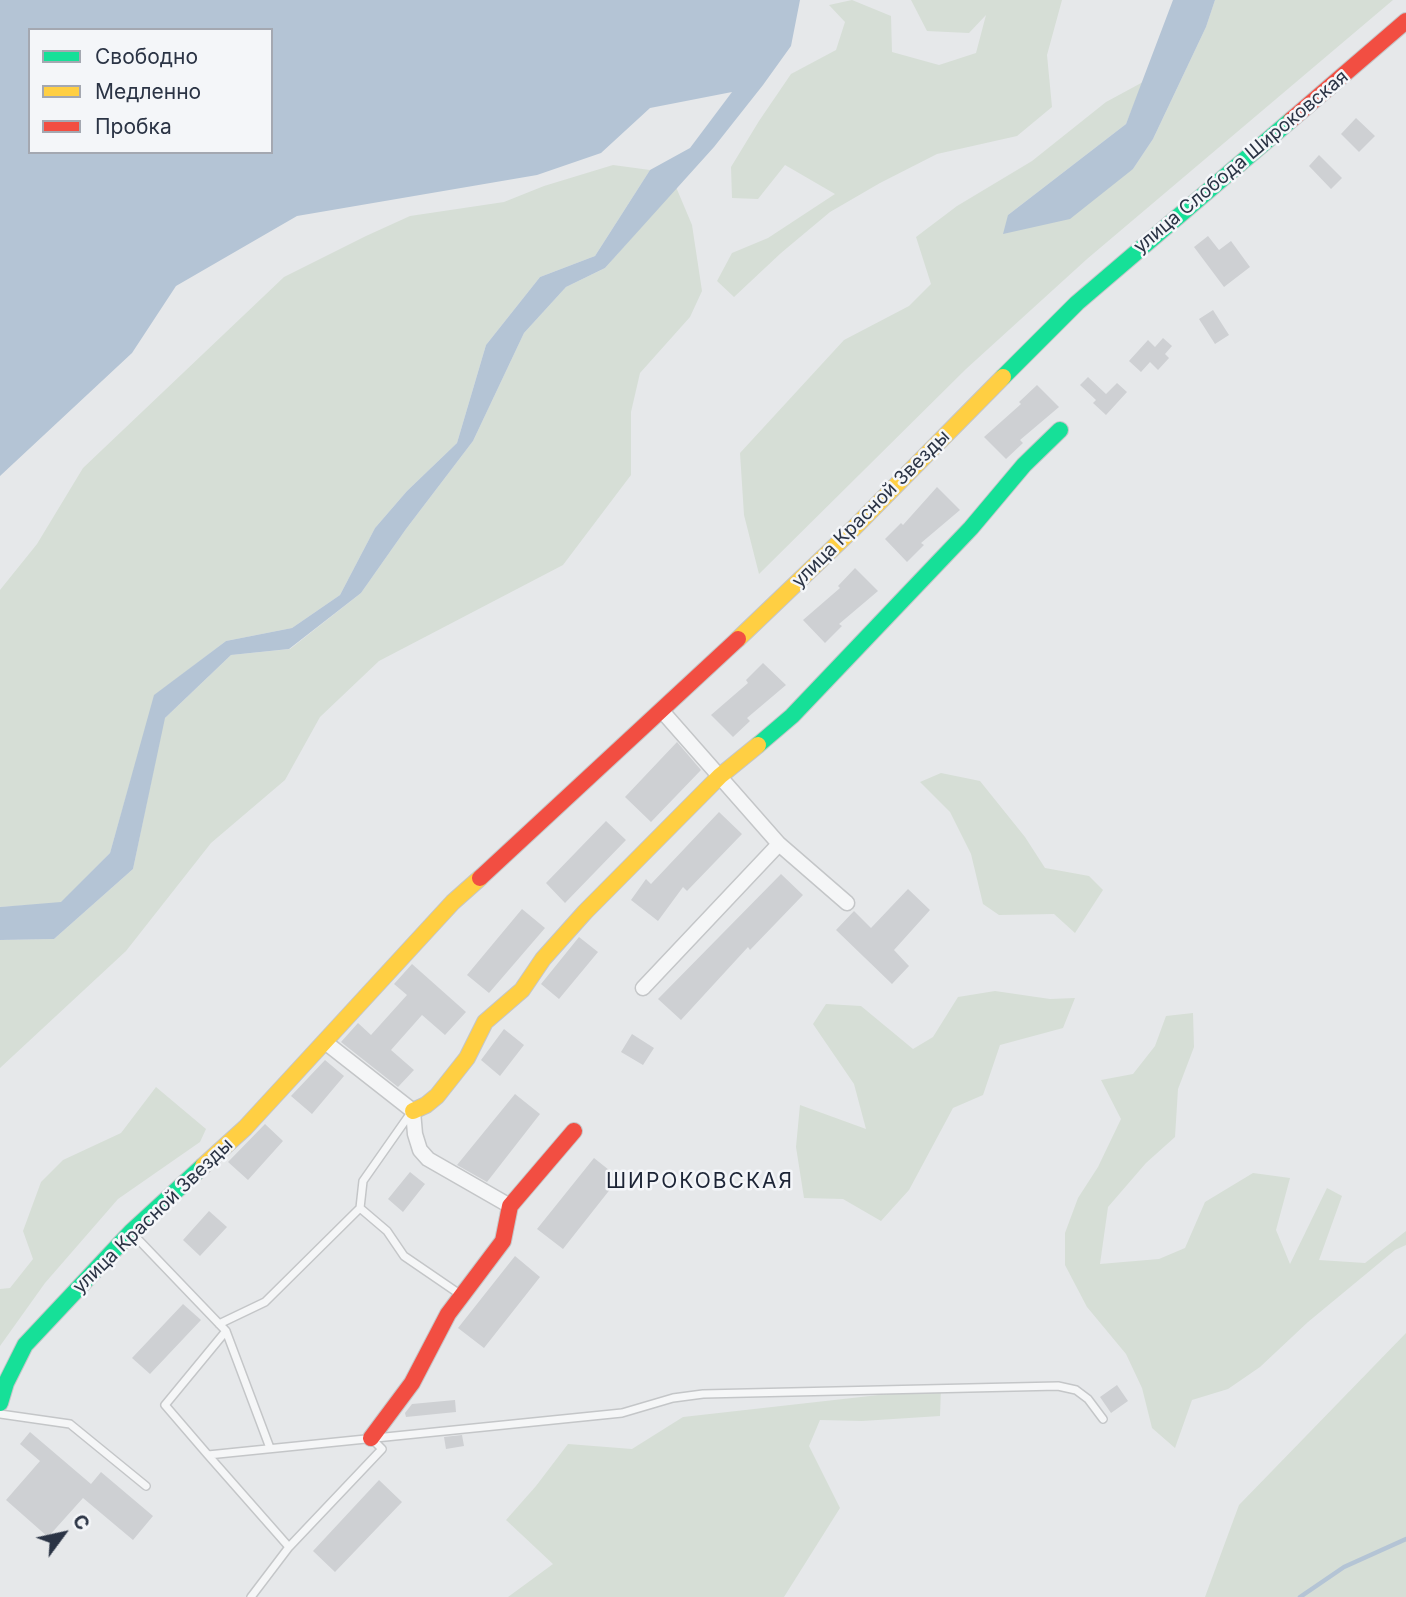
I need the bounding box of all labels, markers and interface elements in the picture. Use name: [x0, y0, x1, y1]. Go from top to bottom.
legend: [28, 28, 273, 154]
text: Свободно: [95, 44, 198, 69]
street label: улица Слобода Широковская: [1129, 66, 1353, 258]
text: Медленно: [95, 79, 201, 104]
text: Пробка: [95, 114, 172, 139]
street label: улица Красной Звезды: [787, 425, 955, 593]
street label: улица Красной Звезды: [68, 1134, 238, 1298]
district label: ШИРОКОВСКАЯ: [607, 1169, 793, 1195]
north arrow: [28, 1499, 98, 1569]
text: С: [68, 1510, 95, 1534]

